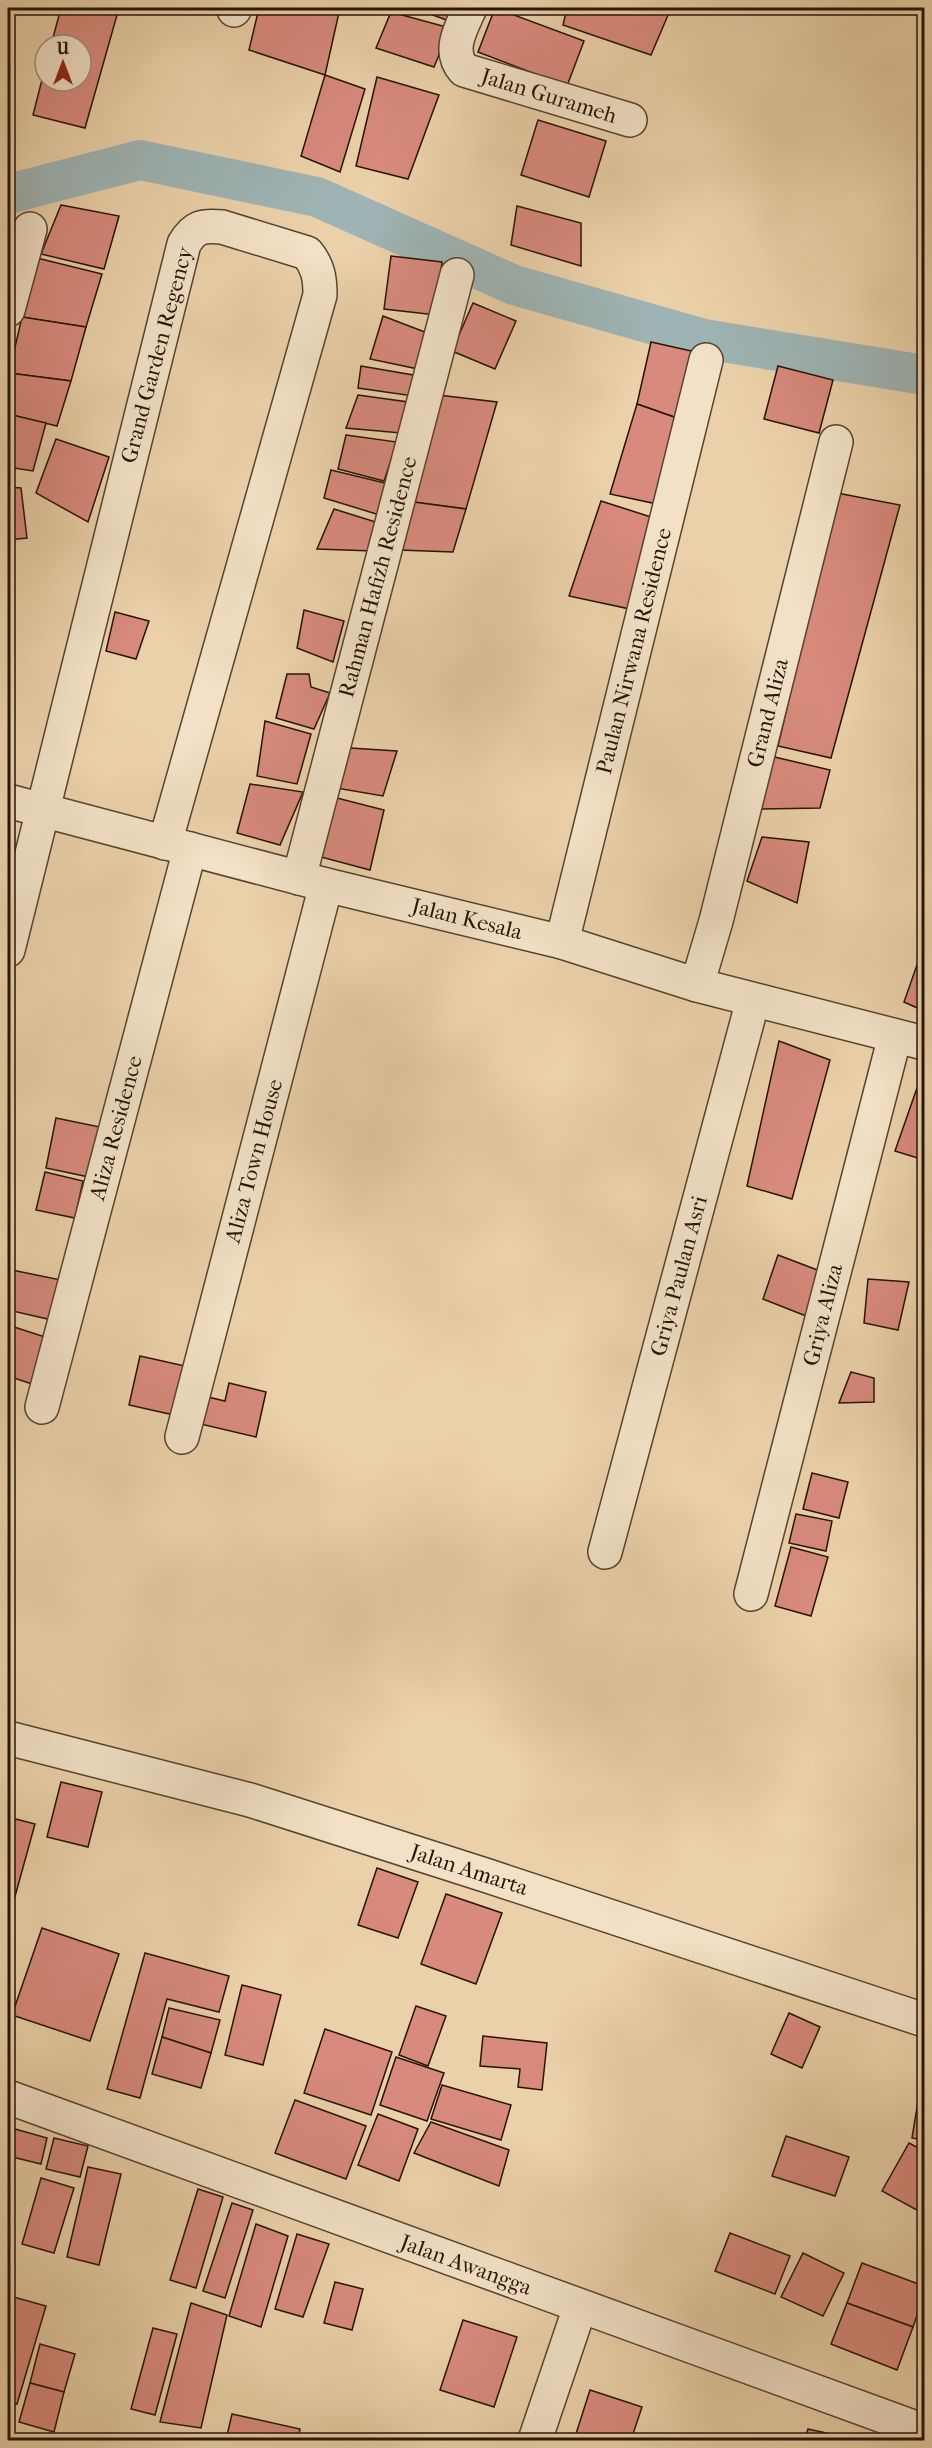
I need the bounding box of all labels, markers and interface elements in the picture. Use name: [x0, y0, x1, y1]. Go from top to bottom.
north arrow: [33, 33, 93, 93]
text: U: [56, 39, 70, 58]
street label: Jalan Gurameh: [476, 62, 621, 129]
street label: Grand Garden Regency: [116, 243, 199, 466]
street label: Rahman Hafizh Residence: [333, 453, 423, 700]
street label: Paulan Nirwana Residence: [591, 525, 677, 777]
street label: Grand Aliza: [742, 655, 794, 770]
street label: Jalan Kesala: [407, 892, 526, 945]
street label: Aliza Residence: [84, 1053, 148, 1204]
street label: Aliza Town House: [219, 1076, 288, 1247]
street label: Griya Paulan Asri: [645, 1192, 713, 1359]
street label: Griya Aliza: [798, 1261, 848, 1369]
street label: Jalan Amarta: [405, 1838, 532, 1901]
street label: Jalan Awangga: [395, 2229, 536, 2301]

